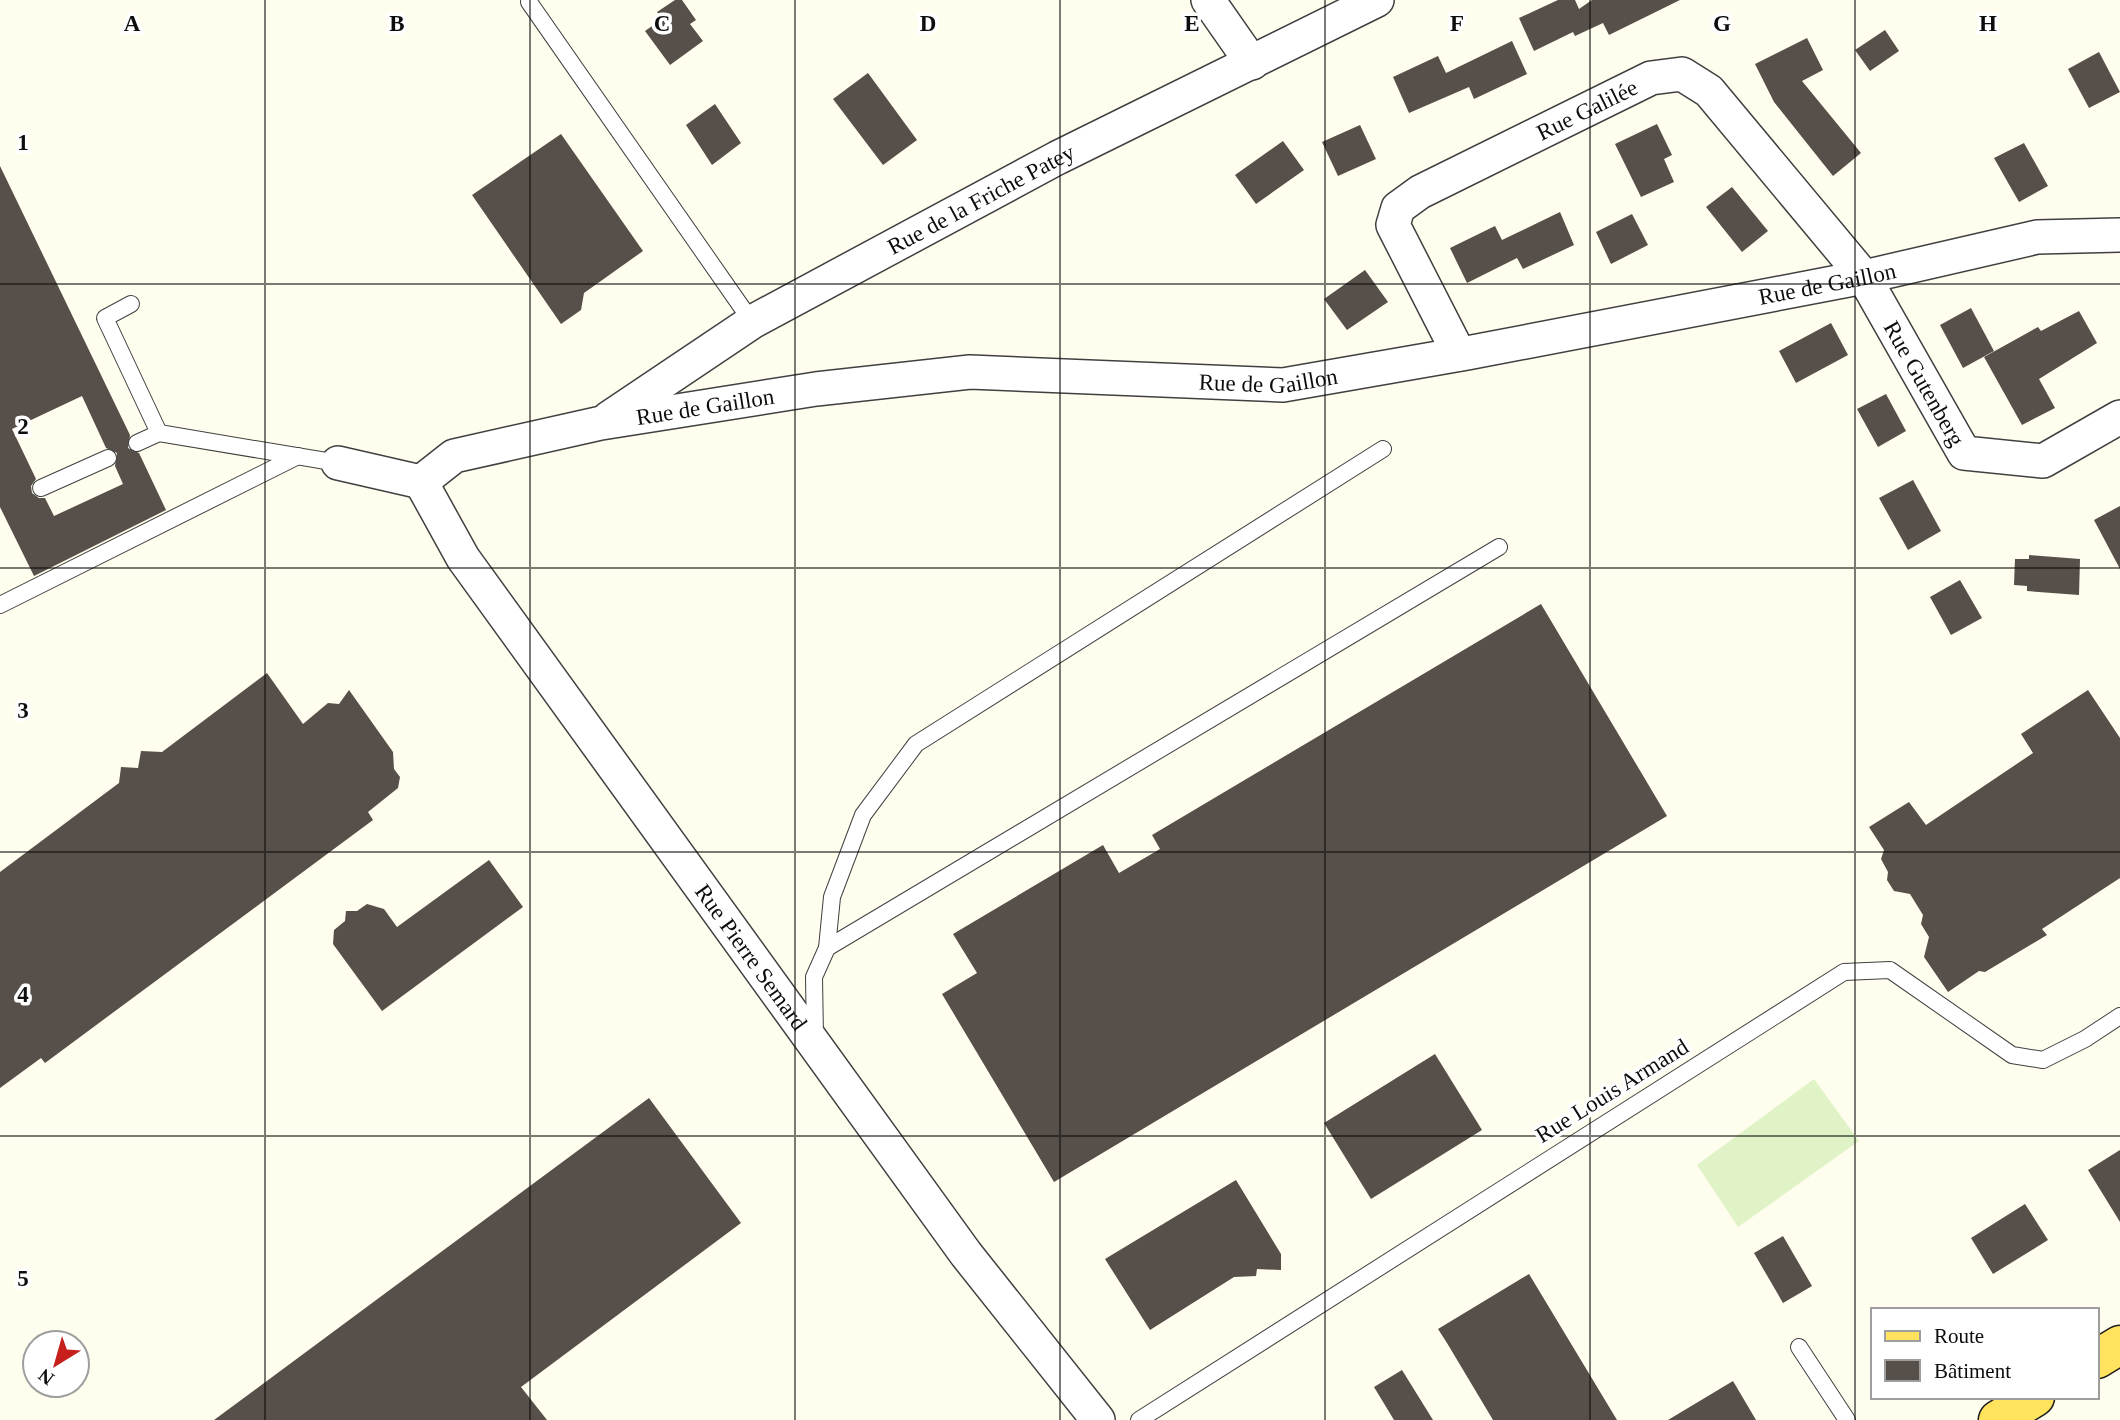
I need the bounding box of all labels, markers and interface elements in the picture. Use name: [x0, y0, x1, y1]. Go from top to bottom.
text: A: [124, 11, 141, 36]
text: B: [389, 11, 405, 36]
text: C: [654, 11, 670, 36]
text: D: [920, 11, 936, 36]
text: E: [1184, 11, 1200, 36]
text: F: [1450, 11, 1464, 36]
text: G: [1713, 11, 1731, 36]
text: H: [1979, 11, 1997, 36]
street label: Rue Galilée: [1532, 74, 1641, 145]
text: 1: [17, 130, 29, 155]
street label: Rue de la Friche Patey: [883, 139, 1079, 259]
street label: Rue de Gaillon: [1756, 257, 1899, 309]
street label: Rue Gutenberg: [1879, 317, 1970, 451]
street label: Rue de Gaillon: [1198, 363, 1340, 398]
street label: Rue de Gaillon: [634, 383, 776, 430]
text: 2: [17, 414, 29, 439]
text: 3: [17, 698, 29, 723]
street label: Rue Pierre Semard: [690, 879, 813, 1035]
text: 4: [17, 982, 29, 1007]
street label: Rue Louis Armand: [1531, 1034, 1693, 1148]
text: 5: [17, 1266, 29, 1291]
legend: [1871, 1308, 2099, 1399]
text: Route: [1934, 1324, 1984, 1348]
north arrow: [21, 1329, 91, 1399]
text: Bâtiment: [1934, 1359, 2011, 1383]
text: N: [34, 1364, 58, 1390]

